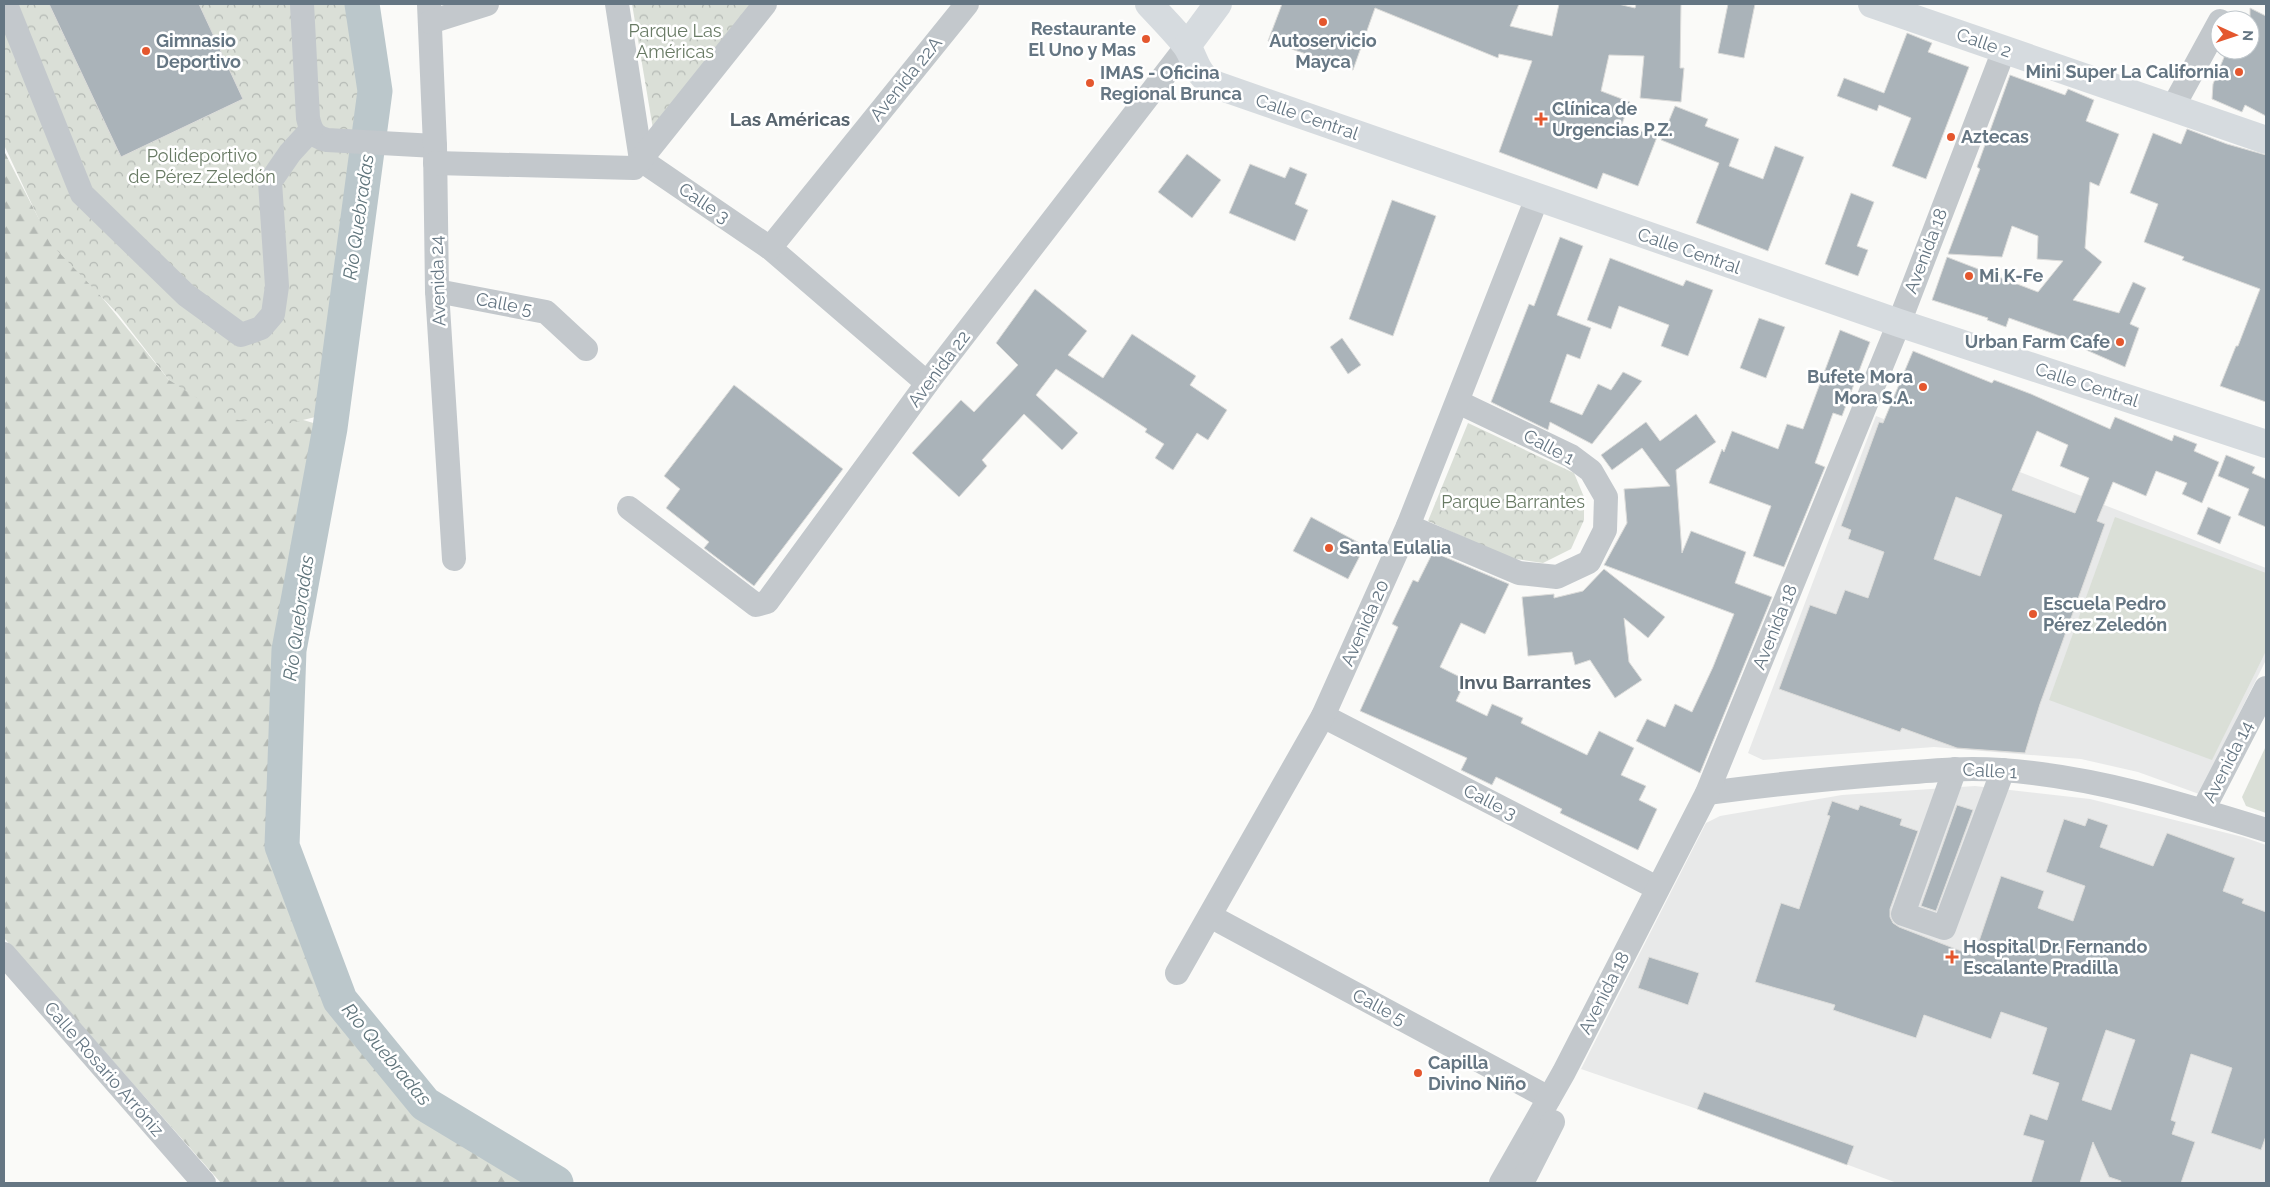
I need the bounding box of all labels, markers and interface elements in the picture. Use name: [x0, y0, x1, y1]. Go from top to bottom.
north arrow: [2210, 10, 2260, 60]
marker: Autoservicio Mayca: [1317, 16, 1329, 28]
place label: Restaurante El Uno y Mas: [1028, 18, 1136, 60]
park label: Parque Las Américas: [629, 20, 722, 62]
street label: Calle 2: [1954, 23, 2014, 62]
place label: Gimnasio Deportivo: [156, 30, 241, 72]
place label: Autoservicio Mayca: [1269, 30, 1377, 72]
text: N: [2240, 30, 2256, 41]
street label: Avenida 22A: [865, 32, 946, 125]
marker: Restaurante El Uno y Mas: [1140, 33, 1152, 45]
marker: Gimnasio Deportivo: [140, 45, 152, 57]
place label: Mini Super La California: [2026, 61, 2229, 82]
place label: IMAS - Oficina Regional Brunca: [1100, 62, 1242, 104]
marker: Mini Super La California: [2233, 66, 2245, 78]
marker: IMAS - Oficina Regional Brunca: [1084, 77, 1096, 89]
street label: Calle Central: [1253, 89, 1361, 144]
place label: Clínica de Urgencias P.Z.: [1552, 98, 1673, 140]
district label: Las Américas: [730, 108, 850, 130]
marker: Clínica de Urgencias P.Z.: [1534, 112, 1548, 126]
place label: Aztecas: [1961, 126, 2029, 147]
marker: Aztecas: [1945, 131, 1957, 143]
park label: Polideportivo de Pérez Zeledón: [128, 145, 276, 187]
water label: Río Quebradas: [338, 153, 378, 281]
street label: Calle 3: [675, 178, 734, 227]
street label: Avenida 18: [1900, 205, 1951, 297]
street label: Calle Central: [1635, 223, 1743, 278]
street label: Avenida 24: [425, 235, 450, 327]
place label: Mi K-Fe: [1979, 265, 2044, 286]
marker: Mi K-Fe: [1963, 270, 1975, 282]
street label: Calle 5: [474, 288, 534, 319]
street label: Avenida 22: [903, 326, 974, 411]
place label: Urban Farm Cafe: [1965, 331, 2110, 352]
marker: Urban Farm Cafe: [2114, 336, 2126, 348]
street label: Calle Central: [2033, 358, 2142, 411]
place label: Bufete Mora Mora S.A.: [1807, 366, 1913, 408]
marker: Bufete Mora Mora S.A.: [1917, 381, 1929, 393]
street label: Calle 1: [1520, 424, 1579, 469]
park label: Parque Barrantes: [1441, 491, 1585, 512]
place label: Santa Eulalia: [1339, 537, 1451, 558]
marker: Santa Eulalia: [1323, 542, 1335, 554]
water label: Río Quebradas: [278, 554, 318, 682]
street label: Avenida 20: [1336, 577, 1393, 669]
street label: Avenida 18: [1748, 581, 1801, 672]
place label: Escuela Pedro Pérez Zeledón: [2043, 593, 2167, 635]
marker: Escuela Pedro Pérez Zeledón: [2027, 608, 2039, 620]
district label: Invu Barrantes: [1459, 671, 1591, 693]
street label: Avenida 14: [2198, 717, 2257, 806]
street label: Calle 1: [1962, 759, 2018, 782]
street label: Calle 3: [1460, 779, 1520, 824]
place label: Hospital Dr. Fernando Escalante Pradilla: [1963, 936, 2147, 978]
street label: Avenida 18: [1574, 948, 1633, 1038]
marker: Hospital Dr. Fernando Escalante Pradilla: [1945, 950, 1959, 964]
street label: Calle 5: [1349, 984, 1409, 1029]
street label: Calle Rosario Arróniz: [40, 997, 169, 1140]
water label: Río Quebradas: [338, 998, 436, 1110]
place label: Capilla Divino Niño: [1428, 1052, 1526, 1094]
marker: Capilla Divino Niño: [1412, 1067, 1424, 1079]

